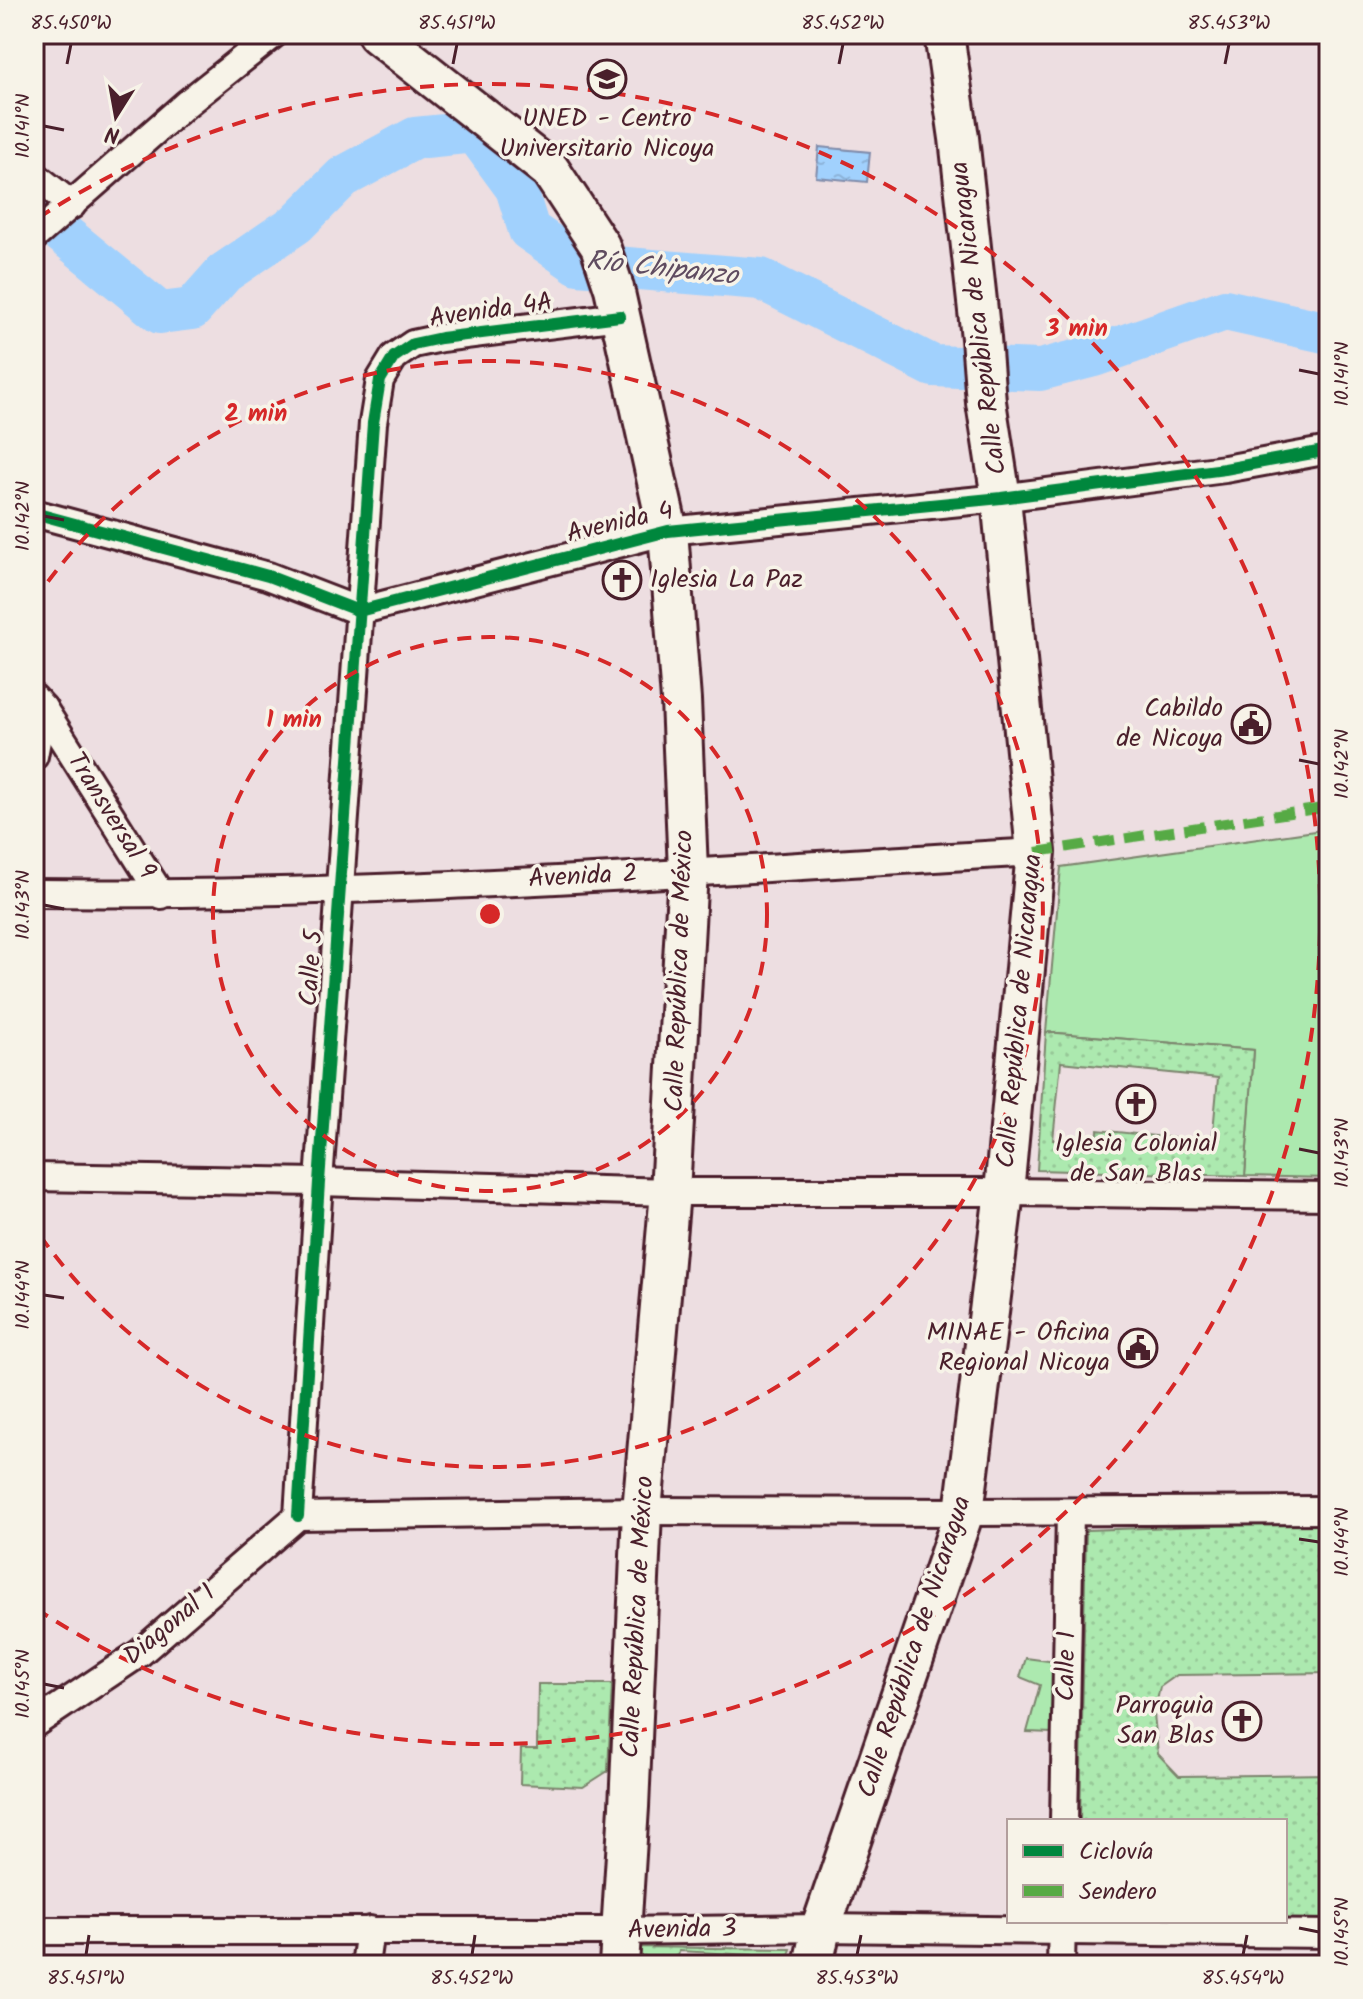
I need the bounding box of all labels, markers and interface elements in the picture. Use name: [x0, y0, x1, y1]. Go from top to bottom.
text: 85.450°W: [30, 8, 112, 40]
text: 85.451°W: [418, 8, 496, 40]
text: 85.452°W: [801, 8, 885, 40]
text: 85.453°W: [1187, 8, 1271, 40]
school or university icon: UNED - Centro Universitario Nicoya: [586, 58, 628, 100]
north arrow: [76, 76, 156, 156]
text: 10.141°N: [8, 94, 40, 158]
place label: UNED - Centro Universitario Nicoya: [500, 98, 714, 170]
text: N: [102, 115, 123, 152]
street label: Calle República de Nicaragua: [939, 159, 1019, 477]
water label: Río Chipanzo: [584, 239, 742, 300]
street label: Avenida 4A: [427, 282, 555, 340]
text: 3 min: [1045, 310, 1108, 349]
text: 10.141°N: [1327, 342, 1359, 406]
text: 2 min: [225, 395, 287, 434]
text: 10.142°N: [8, 481, 40, 551]
street label: Avenida 4: [562, 490, 678, 556]
church icon: Iglesia La Paz: [601, 559, 643, 601]
place label: Iglesia La Paz: [650, 559, 803, 601]
place label: Cabildo de Nicoya: [1116, 688, 1223, 760]
text: 1 min: [266, 701, 322, 740]
public building icon: Cabildo de Nicoya: [1230, 703, 1272, 745]
text: 10.142°N: [1327, 729, 1359, 799]
street label: Transversal 9: [55, 744, 167, 888]
street label: Calle República de México: [654, 829, 706, 1113]
street label: Calle República de Nicaragua: [985, 852, 1055, 1170]
street label: Avenida 2: [527, 853, 639, 901]
text: 10.143°N: [8, 870, 40, 940]
centre of rings: [476, 900, 504, 928]
street label: Calle 5: [288, 926, 336, 1008]
church icon: Iglesia Colonial de San Blas: [1115, 1083, 1157, 1125]
text: 10.143°N: [1327, 1118, 1359, 1188]
place label: Iglesia Colonial de San Blas: [1055, 1123, 1217, 1195]
text: 10.144°N: [8, 1260, 40, 1330]
place label: MINAE - Oficina Regional Nicoya: [927, 1312, 1110, 1384]
public building icon: MINAE - Oficina Regional Nicoya: [1117, 1327, 1159, 1369]
street label: Calle República de México: [610, 1475, 666, 1759]
street label: Calle República de Nicaragua: [846, 1491, 984, 1803]
text: 10.144°N: [1327, 1507, 1359, 1577]
street label: Diagonal 1: [114, 1573, 226, 1677]
street label: Calle 1: [1045, 1630, 1089, 1702]
text: 10.145°N: [8, 1649, 40, 1719]
place label: Parroquia San Blas: [1115, 1685, 1214, 1757]
church icon: Parroquia San Blas: [1221, 1700, 1263, 1742]
legend: [1007, 1819, 1287, 1923]
text: Ciclovía: [1079, 1833, 1154, 1872]
text: Sendero: [1079, 1873, 1157, 1912]
text: 10.145°N: [1327, 1897, 1359, 1967]
street label: Avenida 3: [627, 1908, 737, 1952]
text: 85.451°W: [47, 1963, 125, 1995]
text: 85.452°W: [430, 1963, 514, 1995]
text: 85.453°W: [815, 1963, 899, 1995]
text: 85.454°W: [1202, 1963, 1284, 1995]

